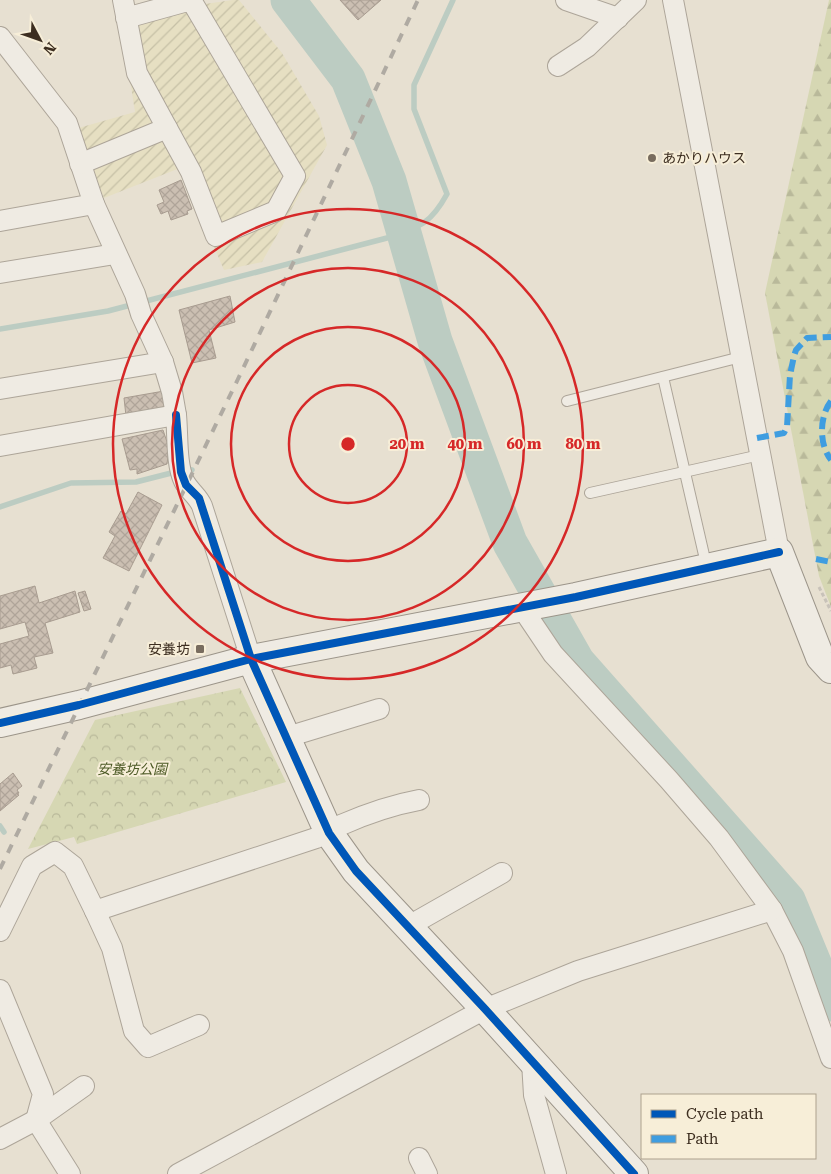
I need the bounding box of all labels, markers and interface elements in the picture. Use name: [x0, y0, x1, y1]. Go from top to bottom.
north arrow: [15, 15, 65, 65]
text: N: [40, 39, 59, 58]
place label: あかりハウス: [662, 150, 746, 166]
marker: あかりハウス: [646, 152, 658, 164]
centre of rings: [339, 435, 357, 453]
text: 20 m: [389, 435, 425, 453]
text: 40 m: [447, 435, 483, 453]
text: 60 m: [506, 435, 542, 453]
text: 80 m: [565, 435, 601, 453]
place label: 安養坊: [148, 641, 190, 657]
marker: 安養坊: [194, 643, 206, 655]
park label: 安養坊公園: [97, 761, 169, 777]
legend: [641, 1094, 816, 1159]
text: Cycle path: [686, 1105, 764, 1123]
text: Path: [686, 1130, 719, 1148]

